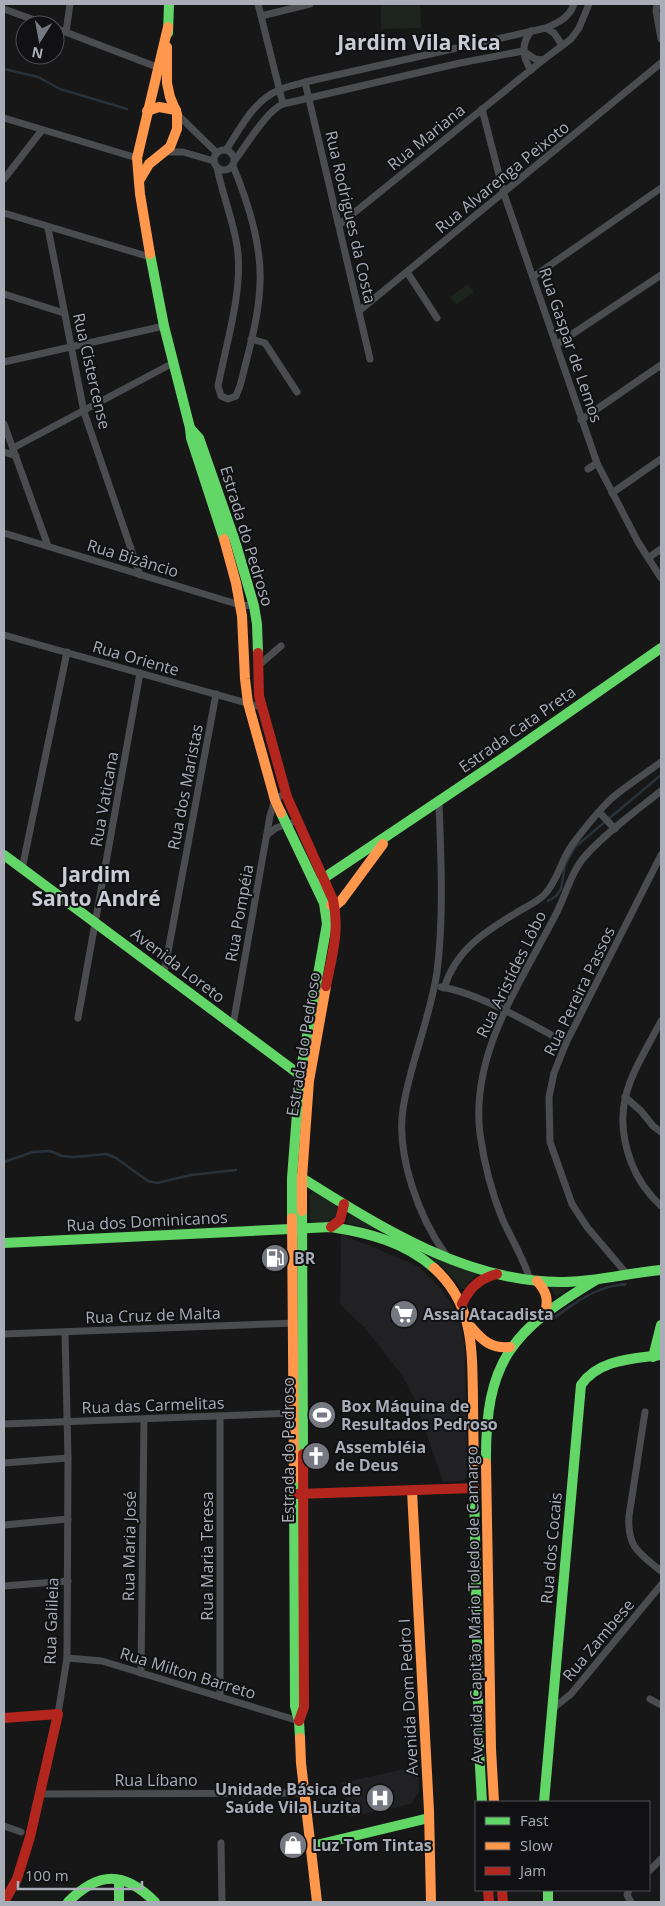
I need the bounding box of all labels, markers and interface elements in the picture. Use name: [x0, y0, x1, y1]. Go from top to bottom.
north arrow: [15, 15, 65, 65]
district label: Jardim Vila Rica: [335, 28, 501, 56]
text: N: [30, 43, 45, 64]
street label: Rua Mariana: [382, 99, 470, 175]
street label: Rua Alvarenga Peixoto: [430, 116, 574, 238]
street label: Rua Rodrigues da Costa: [320, 128, 382, 306]
street label: Rua Gaspar de Lemos: [534, 265, 608, 425]
street label: Rua Cistercense: [68, 311, 116, 431]
street label: Estrada do Pedroso: [215, 463, 279, 609]
street label: Rua Bizâncio: [85, 534, 181, 582]
street label: Rua Oriente: [90, 635, 182, 681]
street label: Estrada Cata Preta: [454, 680, 580, 778]
street label: Rua dos Maristas: [162, 722, 208, 852]
street label: Rua Vaticana: [85, 750, 123, 848]
district label: Jardim Santo André: [31, 860, 161, 912]
street label: Rua Pompéia: [220, 863, 258, 963]
street label: Rua Aristídes Lôbo: [471, 907, 551, 1041]
street label: Avenida Loreto: [126, 922, 230, 1008]
street label: Rua Pereira Passos: [538, 923, 620, 1059]
street label: Estrada do Pedroso: [281, 970, 325, 1118]
street label: Rua dos Dominicanos: [66, 1206, 228, 1236]
fuel station icon: BR: [260, 1243, 290, 1273]
place label: BR: [294, 1247, 316, 1269]
supermarket icon: Assaí Atacadista: [389, 1299, 419, 1329]
street label: Rua Cruz de Malta: [85, 1302, 221, 1328]
place label: Assaí Atacadista: [423, 1303, 554, 1325]
street label: Estrada do Pedroso: [277, 1377, 299, 1523]
street label: Rua das Carmelitas: [81, 1392, 225, 1418]
place label: Box Máquina de Resultados Pedroso: [341, 1395, 498, 1435]
sports icon: Box Máquina de Resultados Pedroso: [307, 1400, 337, 1430]
place label: Assembléia de Deus: [335, 1436, 426, 1476]
church icon: Assembléia de Deus: [301, 1441, 331, 1471]
street label: Avenida Capitão Mário Toledo de Camargo: [460, 1446, 488, 1764]
street label: Rua Maria José: [117, 1491, 141, 1601]
street label: Rua Maria Teresa: [196, 1491, 218, 1621]
street label: Rua dos Cocais: [535, 1491, 567, 1605]
street label: Rua Galileia: [38, 1577, 64, 1665]
street label: Rua Zambese: [557, 1594, 639, 1686]
street label: Avenida Dom Pedro I: [393, 1618, 423, 1776]
street label: Rua Milton Barreto: [117, 1642, 259, 1704]
street label: Rua Líbano: [114, 1769, 198, 1791]
place label: Unidade Básica de Saúde Vila Luzita: [215, 1778, 361, 1818]
hospital icon: Unidade Básica de Saúde Vila Luzita: [365, 1783, 395, 1813]
legend: [475, 1801, 650, 1891]
text: Fast: [520, 1810, 549, 1830]
shop icon: Luz Tom Tintas: [278, 1830, 308, 1860]
place label: Luz Tom Tintas: [312, 1834, 432, 1856]
text: Slow: [520, 1835, 553, 1855]
scale bar: [18, 1858, 141, 1890]
text: Jam: [518, 1860, 546, 1880]
text: 100 m: [25, 1865, 69, 1885]

